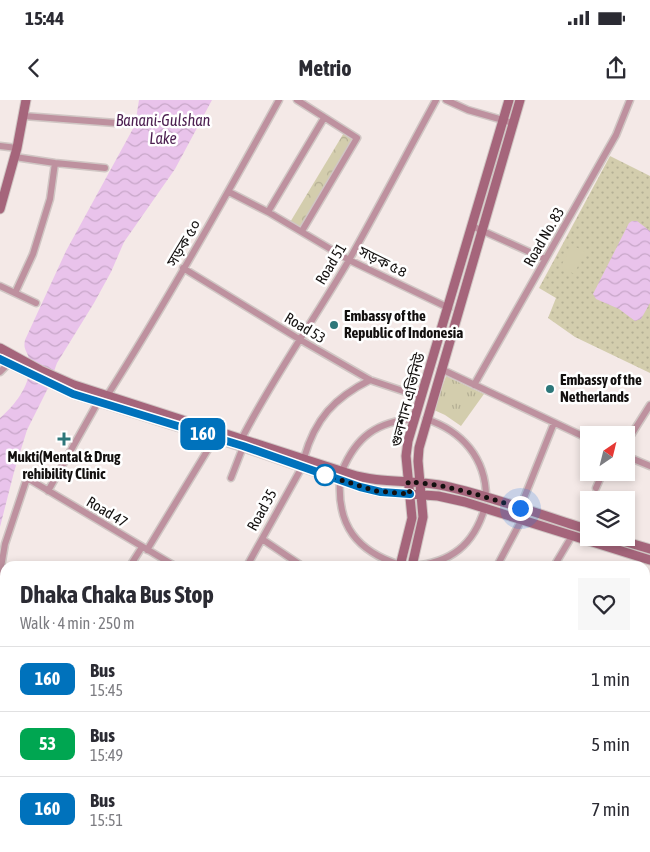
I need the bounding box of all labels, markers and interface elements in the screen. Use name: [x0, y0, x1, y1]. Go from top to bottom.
text: 15:44: [25, 7, 64, 29]
icon: back: [20, 54, 48, 82]
icon: share: [602, 54, 630, 82]
text: Metrio: [299, 55, 351, 81]
water label: Banani-Gulshan Lake: [116, 111, 211, 147]
street label: Road No. 83: [520, 204, 567, 269]
street label: সড়ক ৫০: [162, 216, 204, 270]
street label: Road 51: [312, 240, 349, 287]
street label: সড়ক ৫৪: [355, 242, 410, 281]
place label: Embassy of the Republic of Indonesia: [344, 307, 463, 341]
street label: Road 53: [282, 309, 329, 346]
marker: Embassy of the Republic of Indonesia: [328, 319, 340, 331]
street label: গুলশান এভিনিউ: [387, 351, 428, 449]
place label: Embassy of the Netherlands: [560, 371, 642, 405]
marker: Embassy of the Netherlands: [544, 383, 556, 395]
line badge: 160: [174, 418, 232, 450]
text: 160: [190, 423, 216, 444]
north arrow: [580, 426, 635, 481]
map controls: [580, 426, 635, 546]
marker: Mukti(Mental & Drug rehibility Clinic: [57, 432, 71, 446]
place label: Mukti(Mental & Drug rehibility Clinic: [7, 448, 121, 482]
unlabelled marker: [314, 464, 336, 486]
street label: Road 35: [243, 486, 280, 533]
button: layers: [580, 491, 635, 546]
street label: Road 47: [84, 493, 131, 530]
your location: [508, 496, 533, 521]
button: heart: [578, 578, 630, 630]
text: Dhaka Chaka Bus Stop: [20, 581, 214, 608]
text: Walk · 4 min · 250 m: [20, 614, 134, 632]
text: Bus: [90, 659, 115, 681]
text: 160: [35, 668, 60, 689]
text: 1 min: [591, 668, 630, 690]
text: 15:45: [90, 681, 123, 699]
text: Bus: [90, 724, 115, 746]
text: 53: [39, 733, 56, 754]
text: 5 min: [591, 733, 630, 755]
text: 15:49: [90, 746, 123, 764]
text: Bus: [90, 789, 115, 811]
text: 160: [35, 798, 60, 819]
text: 7 min: [591, 798, 630, 820]
text: 15:51: [90, 811, 123, 829]

